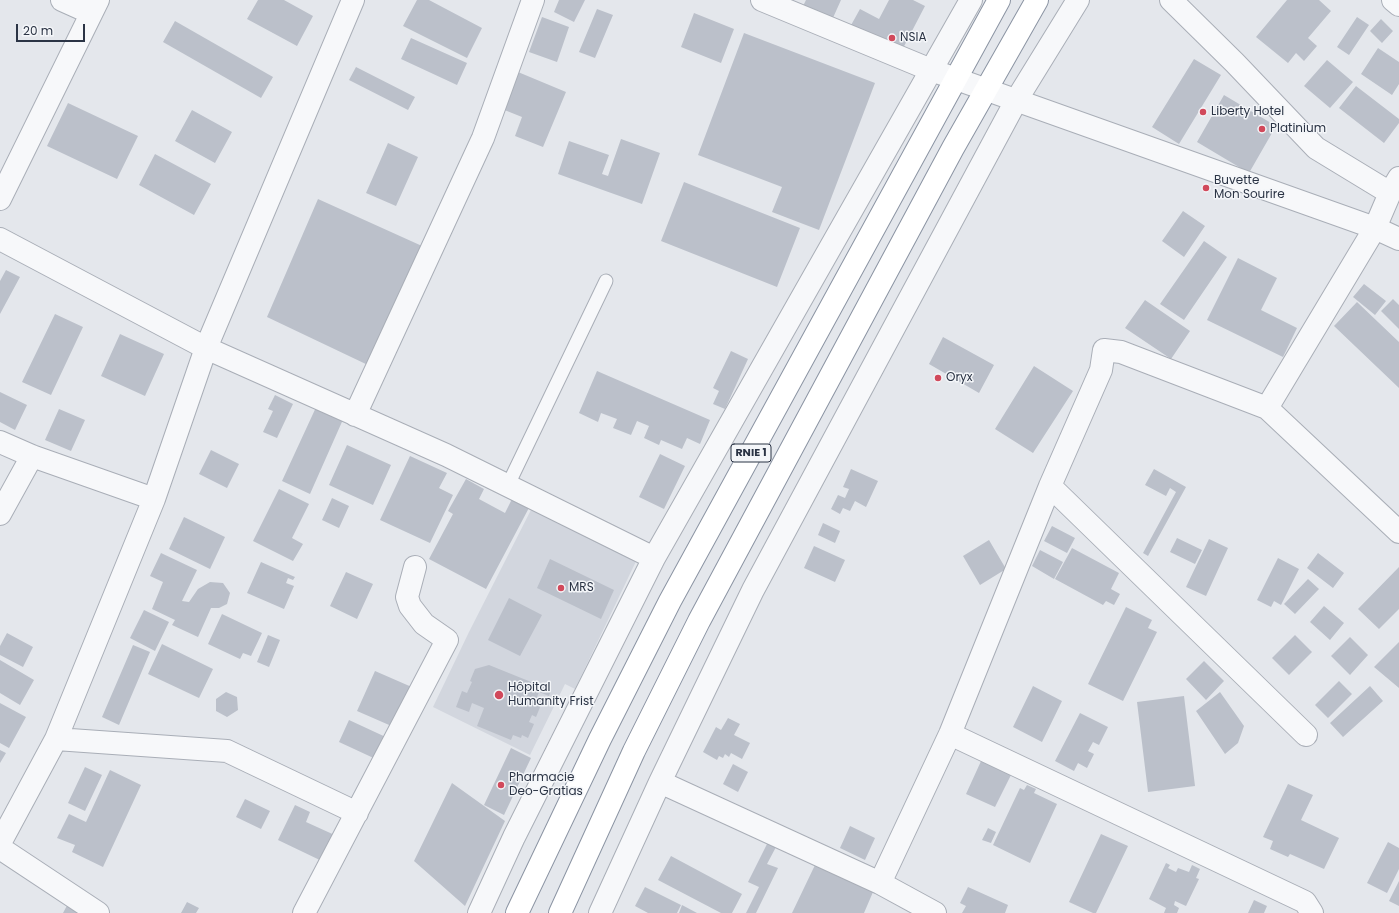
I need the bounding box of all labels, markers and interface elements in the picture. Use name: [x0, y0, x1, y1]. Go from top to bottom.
scale bar: [18, 16, 87, 42]
text: 20 m: [23, 22, 53, 39]
place label: NSIA: [900, 31, 927, 45]
marker: NSIA: [887, 33, 897, 43]
place label: Liberty Hotel: [1211, 105, 1284, 119]
marker: Liberty Hotel: [1198, 107, 1208, 117]
place label: Platinium: [1270, 122, 1326, 136]
marker: Platinium: [1257, 124, 1267, 134]
place label: Buvette Mon Sourire: [1214, 174, 1285, 202]
marker: Buvette Mon Sourire: [1201, 183, 1211, 193]
place label: Oryx: [946, 371, 972, 385]
marker: Oryx: [933, 373, 943, 383]
road number: RNIE 1: [731, 444, 771, 462]
place label: MRS: [569, 581, 594, 595]
marker: MRS: [556, 583, 566, 593]
place label: Hôpital Humanity Frist: [508, 681, 594, 709]
marker: Hôpital Humanity Frist: [493, 689, 505, 701]
place label: Pharmacie Deo-Gratias: [509, 771, 583, 799]
marker: Pharmacie Deo-Gratias: [496, 780, 506, 790]

